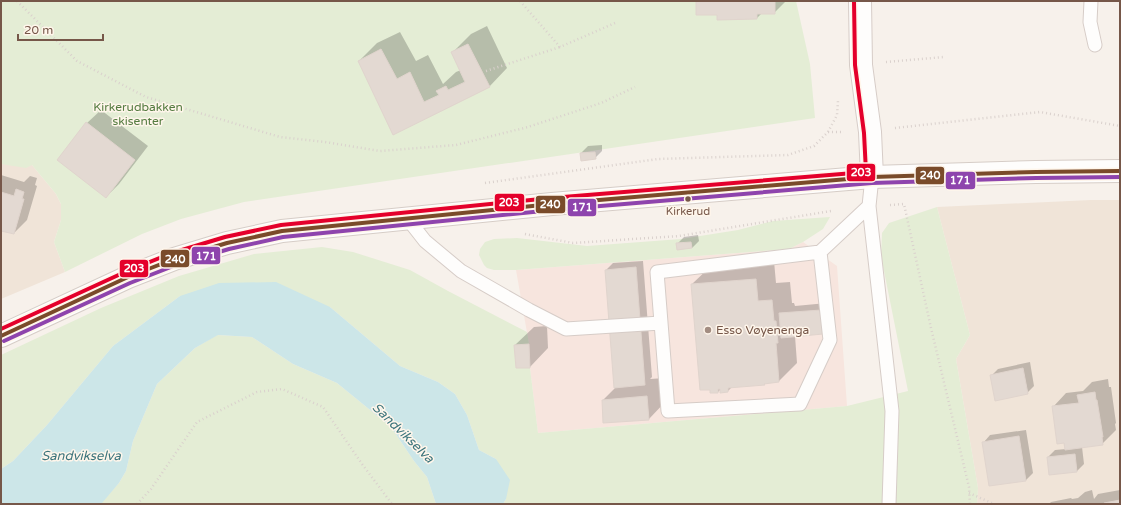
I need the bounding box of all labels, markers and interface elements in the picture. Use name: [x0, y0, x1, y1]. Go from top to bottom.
scale bar: [18, 16, 103, 42]
text: 20 m: [24, 23, 53, 37]
park label: Kirkerudbakken skisenter: [93, 100, 183, 128]
line badge: 203: [846, 163, 876, 182]
text: 203: [851, 166, 871, 179]
line badge: 240: [915, 166, 945, 185]
text: 240: [920, 169, 940, 182]
line badge: 171: [945, 171, 976, 190]
text: 171: [950, 174, 970, 187]
line badge: 203: [494, 193, 525, 212]
marker: Kirkerud: [683, 194, 693, 204]
line badge: 240: [535, 195, 566, 214]
text: 203: [499, 196, 519, 209]
text: 240: [540, 198, 560, 211]
line badge: 171: [567, 198, 597, 217]
text: 171: [572, 201, 592, 214]
place label: Kirkerud: [666, 205, 710, 218]
line badge: 171: [191, 246, 221, 265]
line badge: 240: [160, 249, 190, 268]
text: 171: [196, 250, 216, 263]
text: 240: [165, 253, 185, 266]
line badge: 203: [119, 259, 149, 278]
text: 203: [124, 262, 144, 275]
place label: Esso Vøyenenga: [716, 323, 809, 337]
marker: Esso Vøyenenga: [703, 325, 713, 335]
water label: Sandvikselva: [369, 400, 438, 467]
water label: Sandvikselva: [41, 448, 121, 464]

